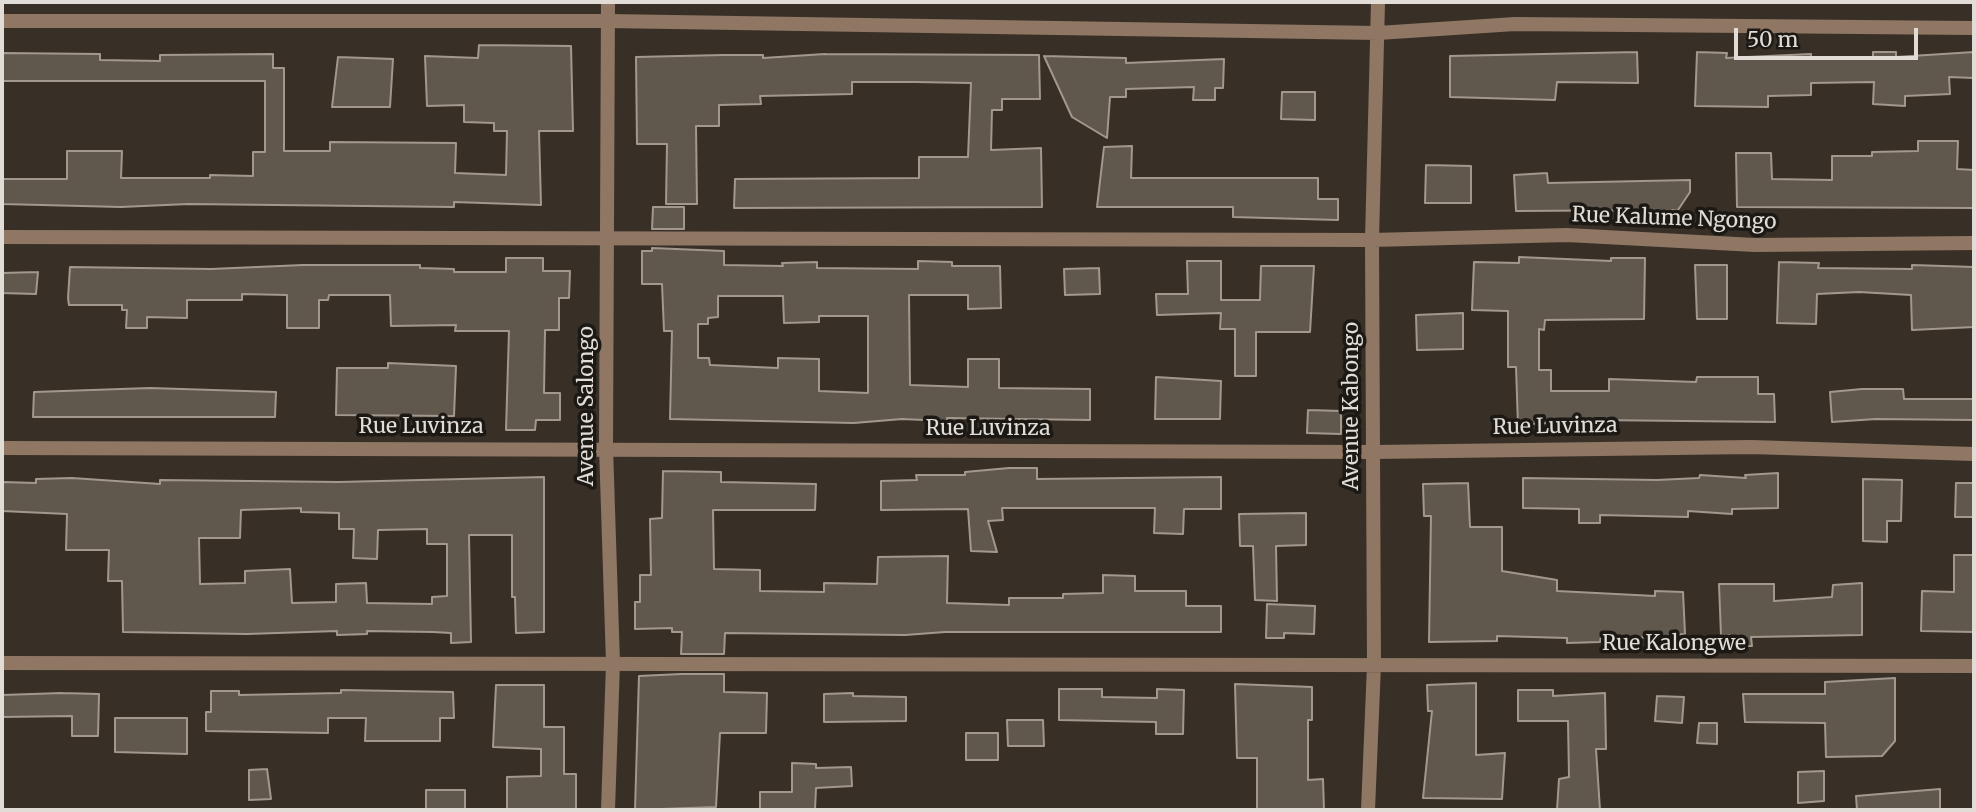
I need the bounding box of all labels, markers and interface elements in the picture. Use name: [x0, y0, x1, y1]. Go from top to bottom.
scale bar: [1738, 14, 1922, 58]
text: 50 m: [1747, 26, 1798, 53]
street label: Rue Kalume Ngongo: [1571, 203, 1777, 235]
street label: Avenue Kabongo: [1339, 322, 1365, 490]
street label: Avenue Salongo: [574, 326, 600, 486]
street label: Rue Luvinza: [1492, 413, 1618, 441]
street label: Rue Luvinza: [359, 414, 483, 440]
street label: Rue Luvinza: [926, 416, 1050, 442]
street label: Rue Kalongwe: [1602, 631, 1746, 657]

